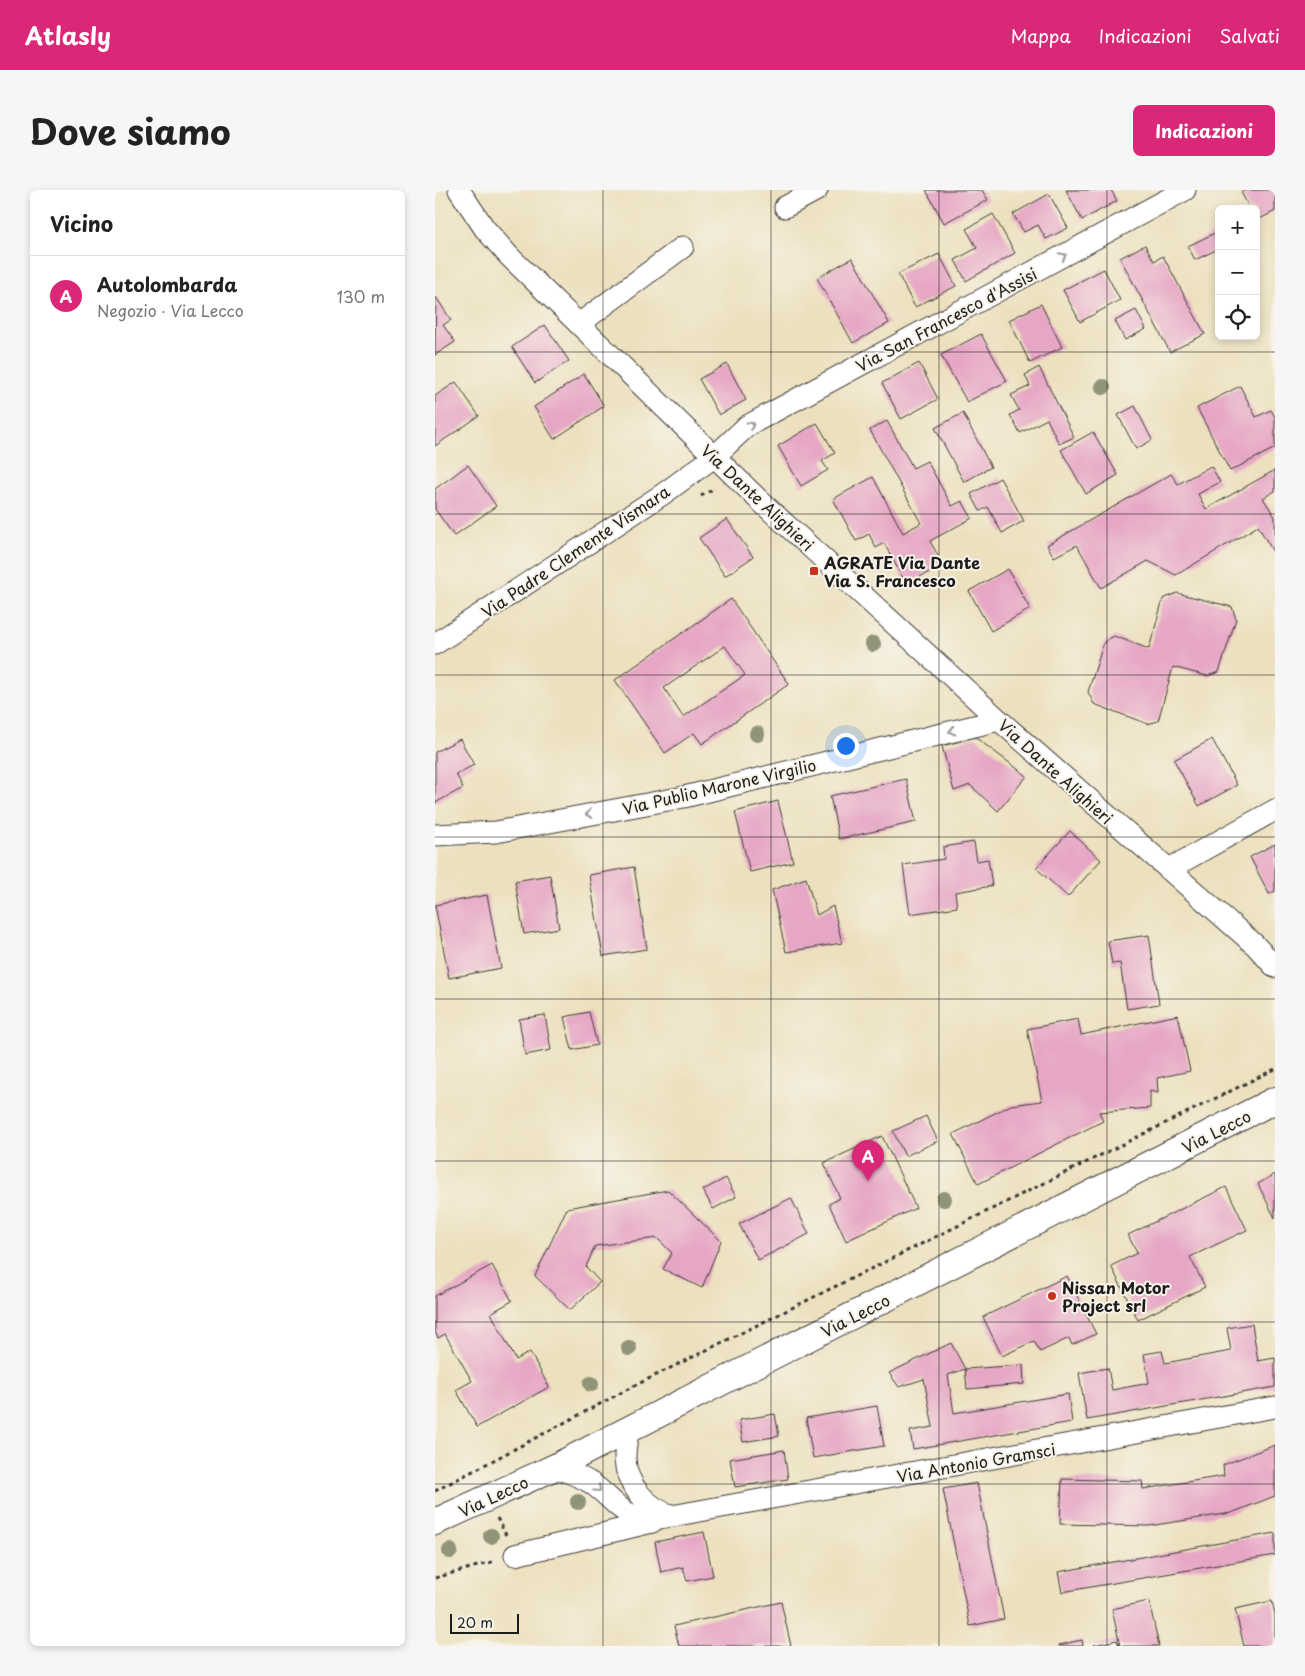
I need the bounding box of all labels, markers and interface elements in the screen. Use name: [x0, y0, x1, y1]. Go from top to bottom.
text: Atlasly: [25, 17, 111, 53]
text: Mappa: [1011, 22, 1071, 49]
text: Indicazioni: [1099, 22, 1192, 49]
text: Salvati: [1220, 22, 1280, 49]
text: Dove siamo: [30, 104, 231, 157]
button: Indicazioni: [1133, 105, 1275, 156]
map controls: [1215, 205, 1260, 340]
button: +: [1215, 205, 1260, 250]
text: Vicino: [50, 207, 113, 239]
button: −: [1215, 250, 1260, 295]
one-way arrow: [1057, 252, 1066, 262]
street label: Via San Francesco d'Assisi: [851, 261, 1041, 377]
text: Autolombarda: [97, 270, 237, 298]
text: A: [60, 284, 72, 308]
text: 130 m: [337, 284, 385, 308]
button: locate: [1215, 295, 1260, 340]
text: Negozio · Via Lecco: [97, 298, 244, 322]
one-way arrow: [745, 422, 754, 432]
street label: Via Dante Alighieri: [696, 438, 820, 556]
street label: Via Padre Clemente Vismara: [476, 479, 674, 623]
place label: AGRATE Via Dante Via S. Francesco: [823, 550, 980, 592]
marker: AGRATE Via Dante Via S. Francesco: [808, 565, 820, 577]
street label: Via Dante Alighieri: [993, 713, 1119, 829]
one-way arrow: [947, 725, 956, 736]
your location: [833, 733, 859, 759]
street label: Via Publio Marone Virgilio: [620, 752, 818, 820]
one-way arrow: [585, 809, 593, 819]
street label: Via Lecco: [1177, 1103, 1255, 1159]
pin: A: [852, 1140, 884, 1181]
place label: Nissan Motor Project srl: [1062, 1275, 1170, 1317]
street label: Via Lecco: [816, 1287, 894, 1343]
marker: Nissan Motor Project srl: [1046, 1290, 1058, 1302]
street label: Via Antonio Gramsci: [895, 1436, 1057, 1488]
street label: Via Lecco: [454, 1469, 532, 1523]
one-way arrow: [592, 1484, 601, 1493]
scale bar: [450, 1611, 519, 1634]
text: 20 m: [457, 1612, 493, 1633]

